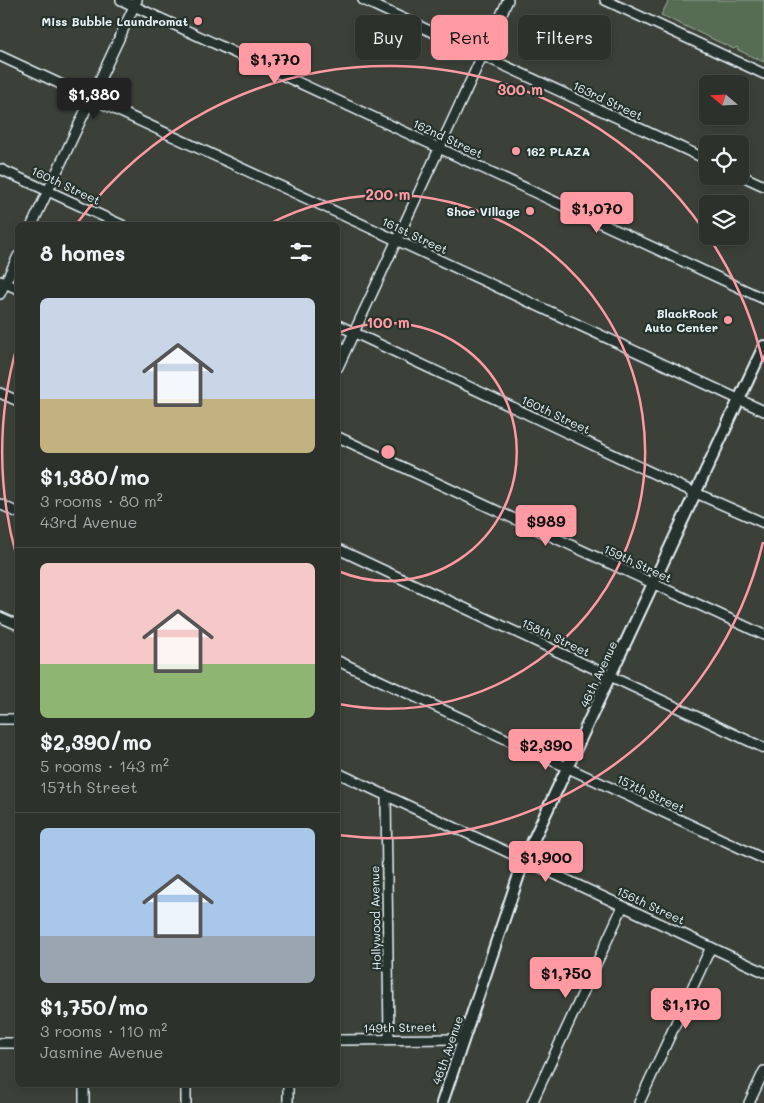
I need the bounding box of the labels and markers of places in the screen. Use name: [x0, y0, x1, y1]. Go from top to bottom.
place label: Miss Bubble Laundromat: [41, 13, 188, 29]
marker: Miss Bubble Laundromat: [192, 15, 204, 27]
pin: $1,770: [234, 42, 316, 85]
pin: $1,380: [53, 78, 135, 120]
place label: 162 PLAZA: [526, 143, 590, 159]
marker: 162 PLAZA: [510, 145, 522, 157]
pin: $1,070: [556, 192, 638, 234]
place label: Shoe Village: [447, 203, 520, 219]
marker: Shoe Village: [524, 205, 536, 217]
place label: BlackRock Auto Center: [644, 305, 718, 335]
marker: BlackRock Auto Center: [722, 314, 734, 326]
centre of rings: [379, 443, 397, 461]
pin: $989: [516, 504, 576, 547]
pin: $2,390: [505, 728, 587, 771]
pin: $1,900: [505, 840, 587, 883]
pin: $1,750: [525, 956, 607, 999]
pin: $1,170: [645, 988, 727, 1030]

